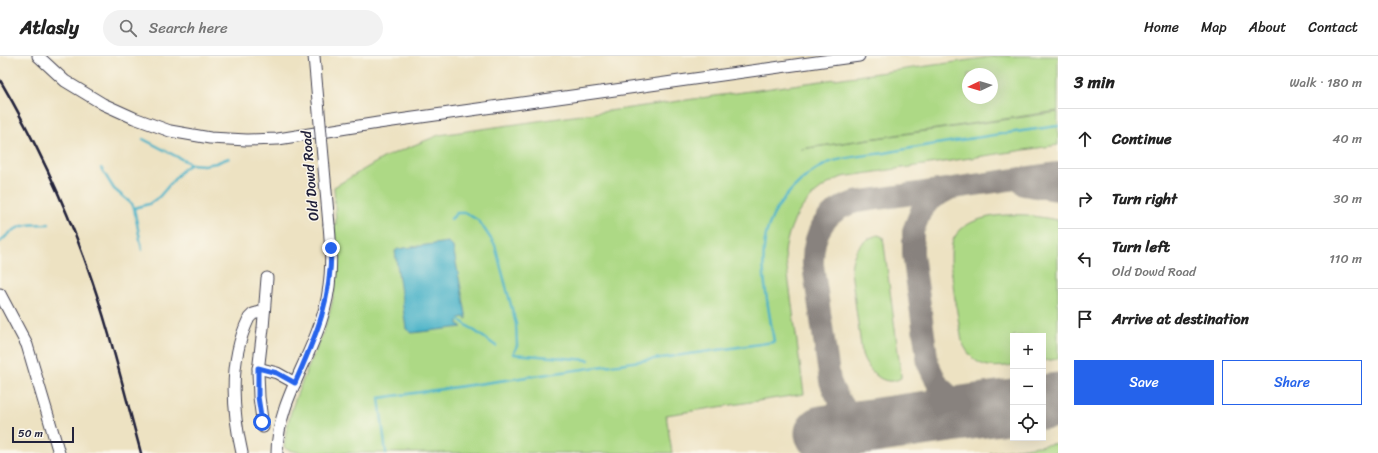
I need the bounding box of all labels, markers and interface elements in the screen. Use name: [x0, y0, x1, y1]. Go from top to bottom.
search box: [103, 10, 383, 46]
text: Atlasly: [20, 11, 79, 44]
text: Search here: [149, 15, 228, 41]
text: Home: [1144, 15, 1179, 40]
text: Map: [1201, 15, 1227, 40]
text: About: [1249, 15, 1286, 40]
text: Contact: [1308, 15, 1358, 40]
icon: search: [117, 17, 139, 39]
text: 3 min: [1074, 67, 1115, 97]
north arrow: [962, 68, 998, 104]
text: Walk · 180 m: [1290, 71, 1362, 94]
text: Continue: [1112, 126, 1172, 152]
text: 40 m: [1332, 127, 1362, 150]
street label: Old Dowd Road: [293, 128, 326, 222]
icon: ahead: [1074, 128, 1096, 150]
text: Turn right: [1112, 186, 1177, 212]
text: 30 m: [1333, 187, 1362, 210]
icon: right: [1074, 188, 1096, 210]
text: Turn left: [1112, 234, 1170, 260]
route end: [322, 239, 340, 257]
text: 110 m: [1329, 247, 1362, 270]
icon: left: [1074, 248, 1096, 270]
text: Old Dowd Road: [1112, 260, 1196, 283]
text: Arrive at destination: [1112, 306, 1249, 332]
icon: arrive: [1074, 308, 1096, 330]
map controls: [1010, 333, 1046, 441]
button: +: [1010, 333, 1046, 369]
button: Save: [1074, 360, 1214, 405]
button: Share: [1222, 360, 1362, 405]
button: −: [1010, 369, 1046, 405]
button: locate: [1010, 405, 1046, 441]
route start: [253, 413, 271, 431]
text: 50 m: [18, 424, 43, 443]
scale bar: [12, 425, 74, 444]

